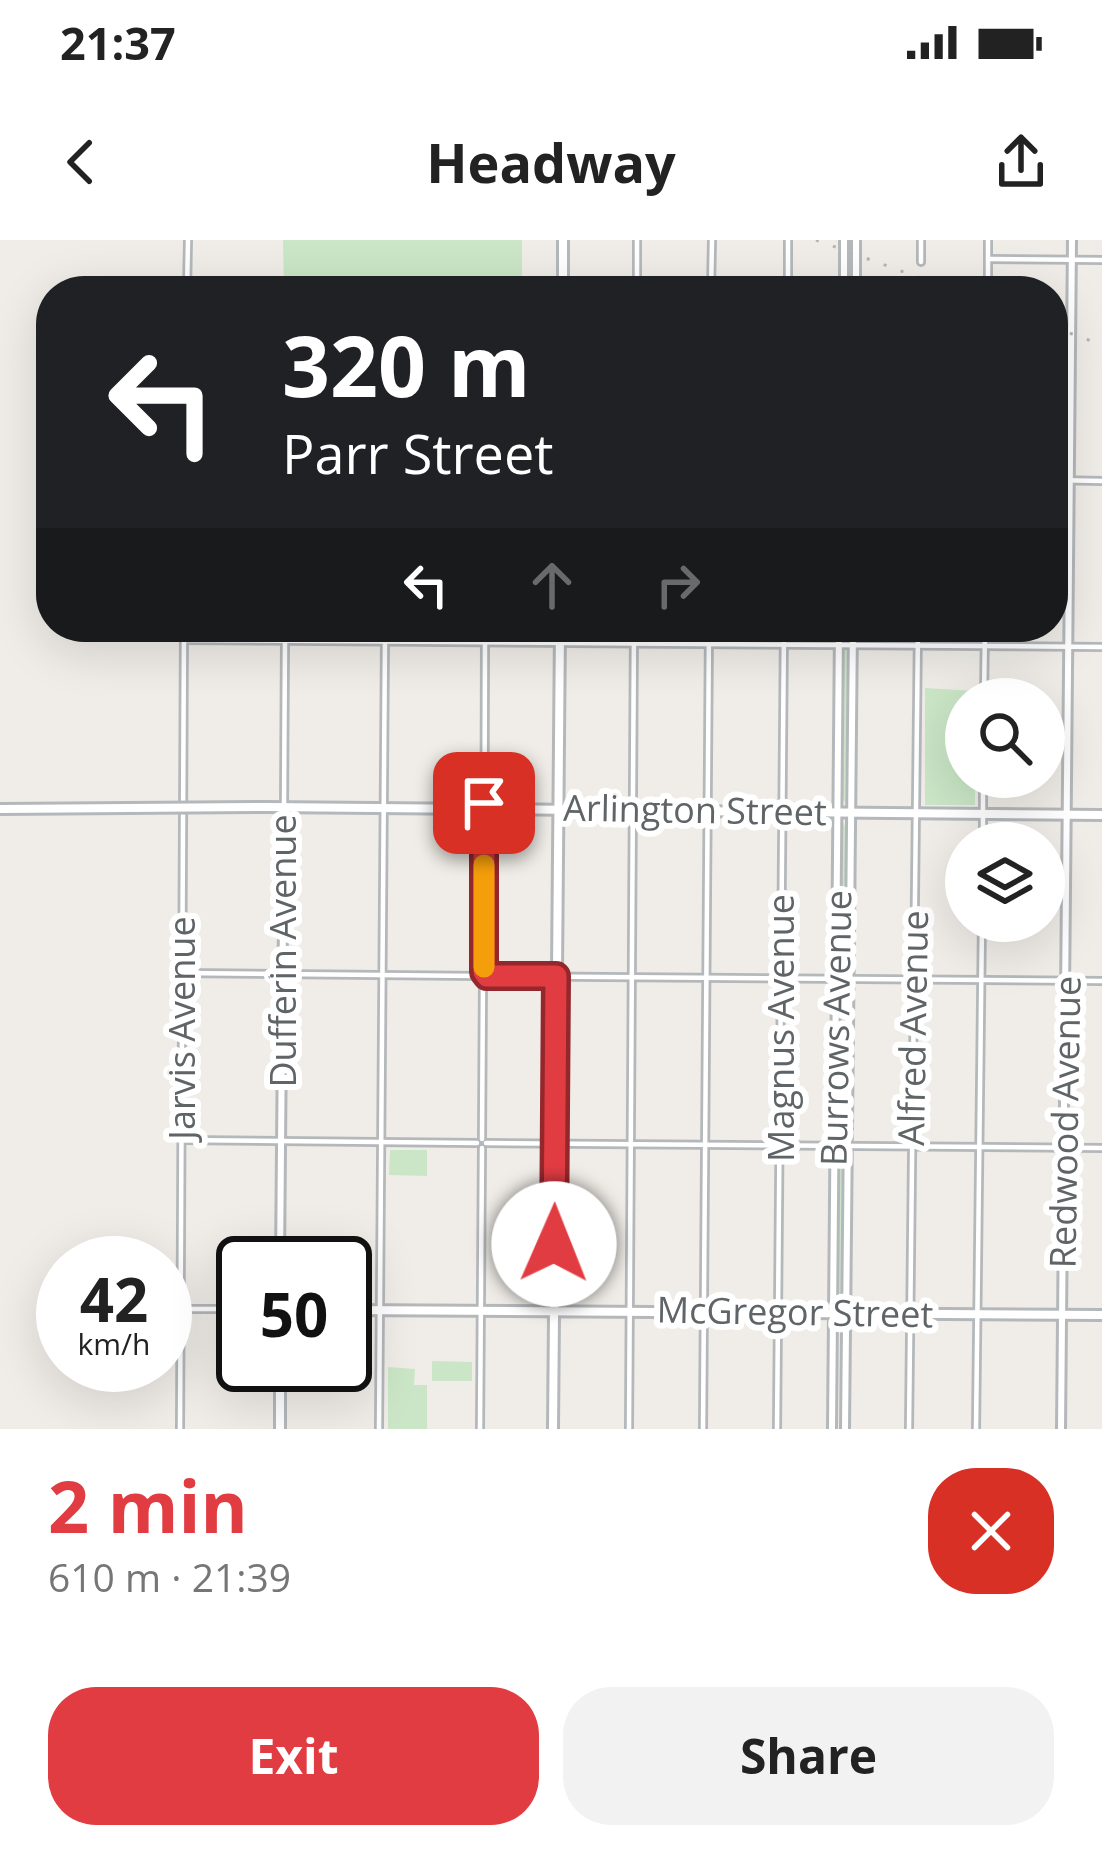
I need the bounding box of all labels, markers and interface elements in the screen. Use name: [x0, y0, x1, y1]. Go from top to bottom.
text: 21:37: [60, 12, 176, 73]
text: Headway: [426, 125, 676, 199]
icon: back: [48, 129, 114, 195]
icon: share: [988, 129, 1054, 195]
text: 320 m: [282, 307, 530, 422]
icon: left: [84, 324, 240, 480]
text: Parr Street: [282, 416, 553, 490]
icon: left: [393, 552, 459, 618]
icon: ahead: [519, 552, 585, 618]
icon: right: [645, 552, 711, 618]
map controls: [945, 678, 1065, 942]
button: search: [945, 678, 1065, 798]
pin: [433, 752, 535, 854]
icon: arrive: [451, 770, 517, 836]
street label: Arlington Street: [563, 783, 827, 836]
street label: Dufferin Avenue: [258, 814, 307, 1088]
button: layers: [945, 822, 1065, 942]
street label: Burrows Avenue: [809, 890, 862, 1166]
street label: Magnus Avenue: [756, 894, 805, 1162]
street label: Alfred Avenue: [886, 910, 939, 1146]
street label: Jarvis Avenue: [157, 916, 206, 1143]
street label: Redwood Avenue: [1037, 975, 1092, 1269]
position arrow: [491, 1181, 617, 1307]
speed limit sign: 50: [216, 1236, 372, 1392]
text: 42: [80, 1258, 148, 1340]
street label: McGregor Street: [656, 1285, 934, 1338]
text: km/h: [78, 1323, 150, 1364]
text: 2 min: [48, 1456, 248, 1554]
button: close: [928, 1468, 1054, 1594]
text: 610 m · 21:39: [48, 1550, 291, 1603]
button: Exit: [48, 1687, 539, 1825]
button: Share: [563, 1687, 1054, 1825]

